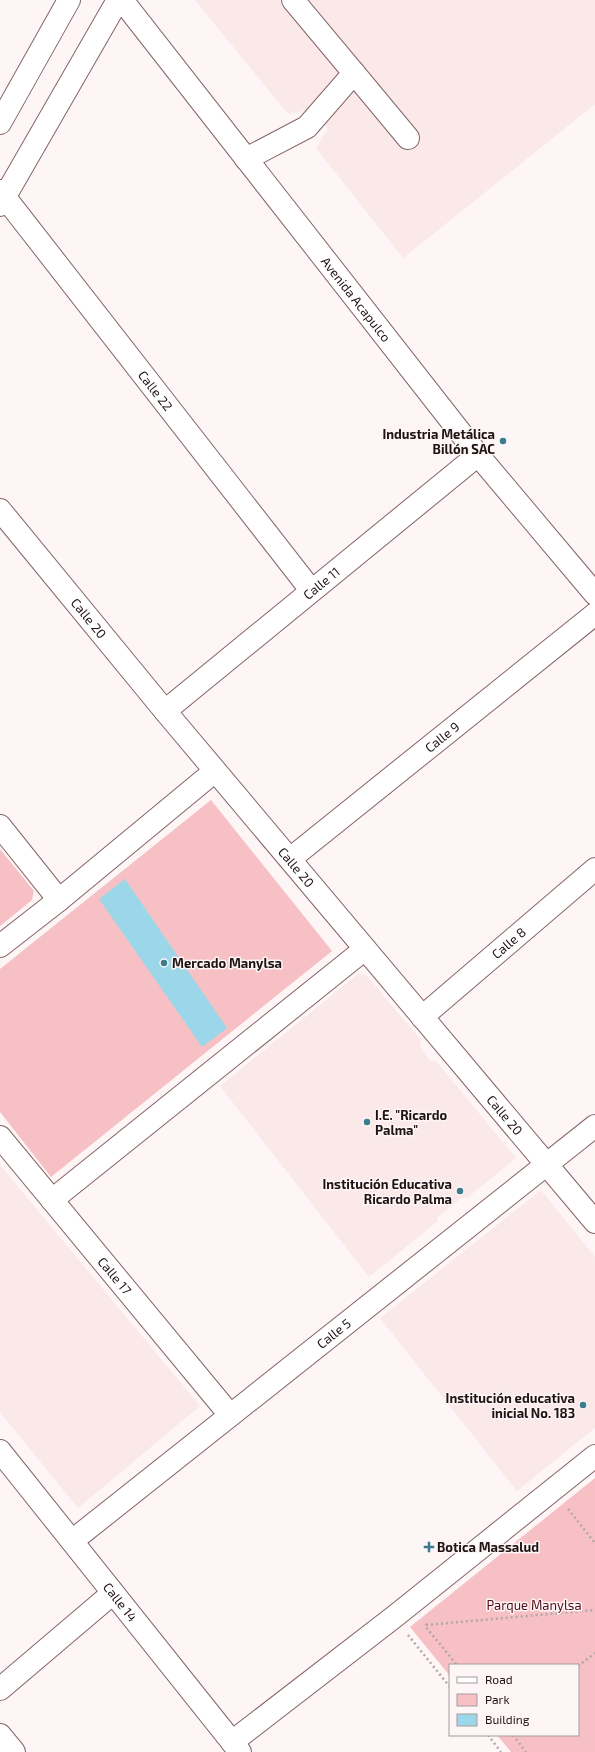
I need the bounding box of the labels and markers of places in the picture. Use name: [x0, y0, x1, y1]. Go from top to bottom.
place label: Industria Metálica Billón SAC: [382, 426, 495, 457]
marker: Industria Metálica Billón SAC: [498, 436, 508, 446]
place label: Mercado Manylsa: [172, 955, 282, 971]
marker: Mercado Manylsa: [159, 958, 169, 968]
place label: I.E. "Ricardo Palma": [375, 1107, 447, 1138]
marker: I.E. "Ricardo Palma": [362, 1117, 372, 1127]
place label: Institución Educativa Ricardo Palma: [322, 1176, 452, 1207]
marker: Institución Educativa Ricardo Palma: [455, 1186, 465, 1196]
place label: Institución educativa inicial No. 183: [446, 1390, 575, 1421]
marker: Institución educativa inicial No. 183: [578, 1400, 588, 1410]
place label: Botica Massalud: [437, 1539, 539, 1555]
marker: Botica Massalud: [424, 1542, 434, 1552]

